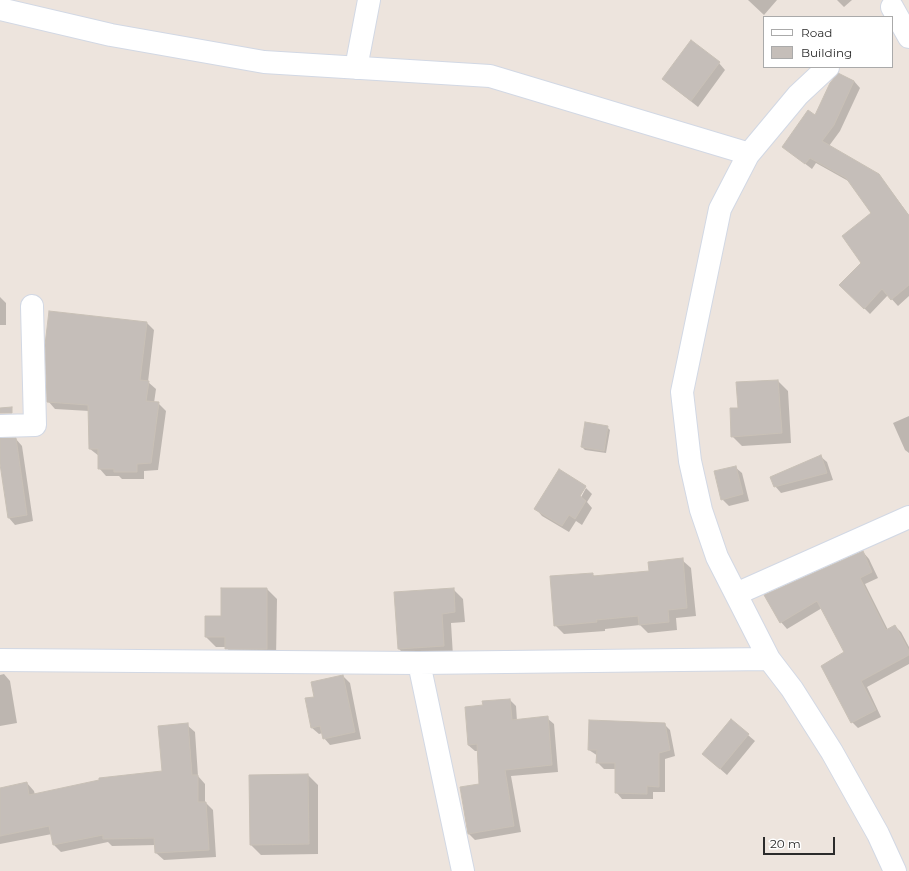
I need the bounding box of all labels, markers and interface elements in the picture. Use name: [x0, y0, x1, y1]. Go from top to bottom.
legend: [763, 16, 893, 68]
text: Road: [801, 25, 832, 40]
text: Building: [801, 45, 852, 60]
scale bar: [765, 829, 837, 855]
text: 20 m: [770, 836, 801, 851]

